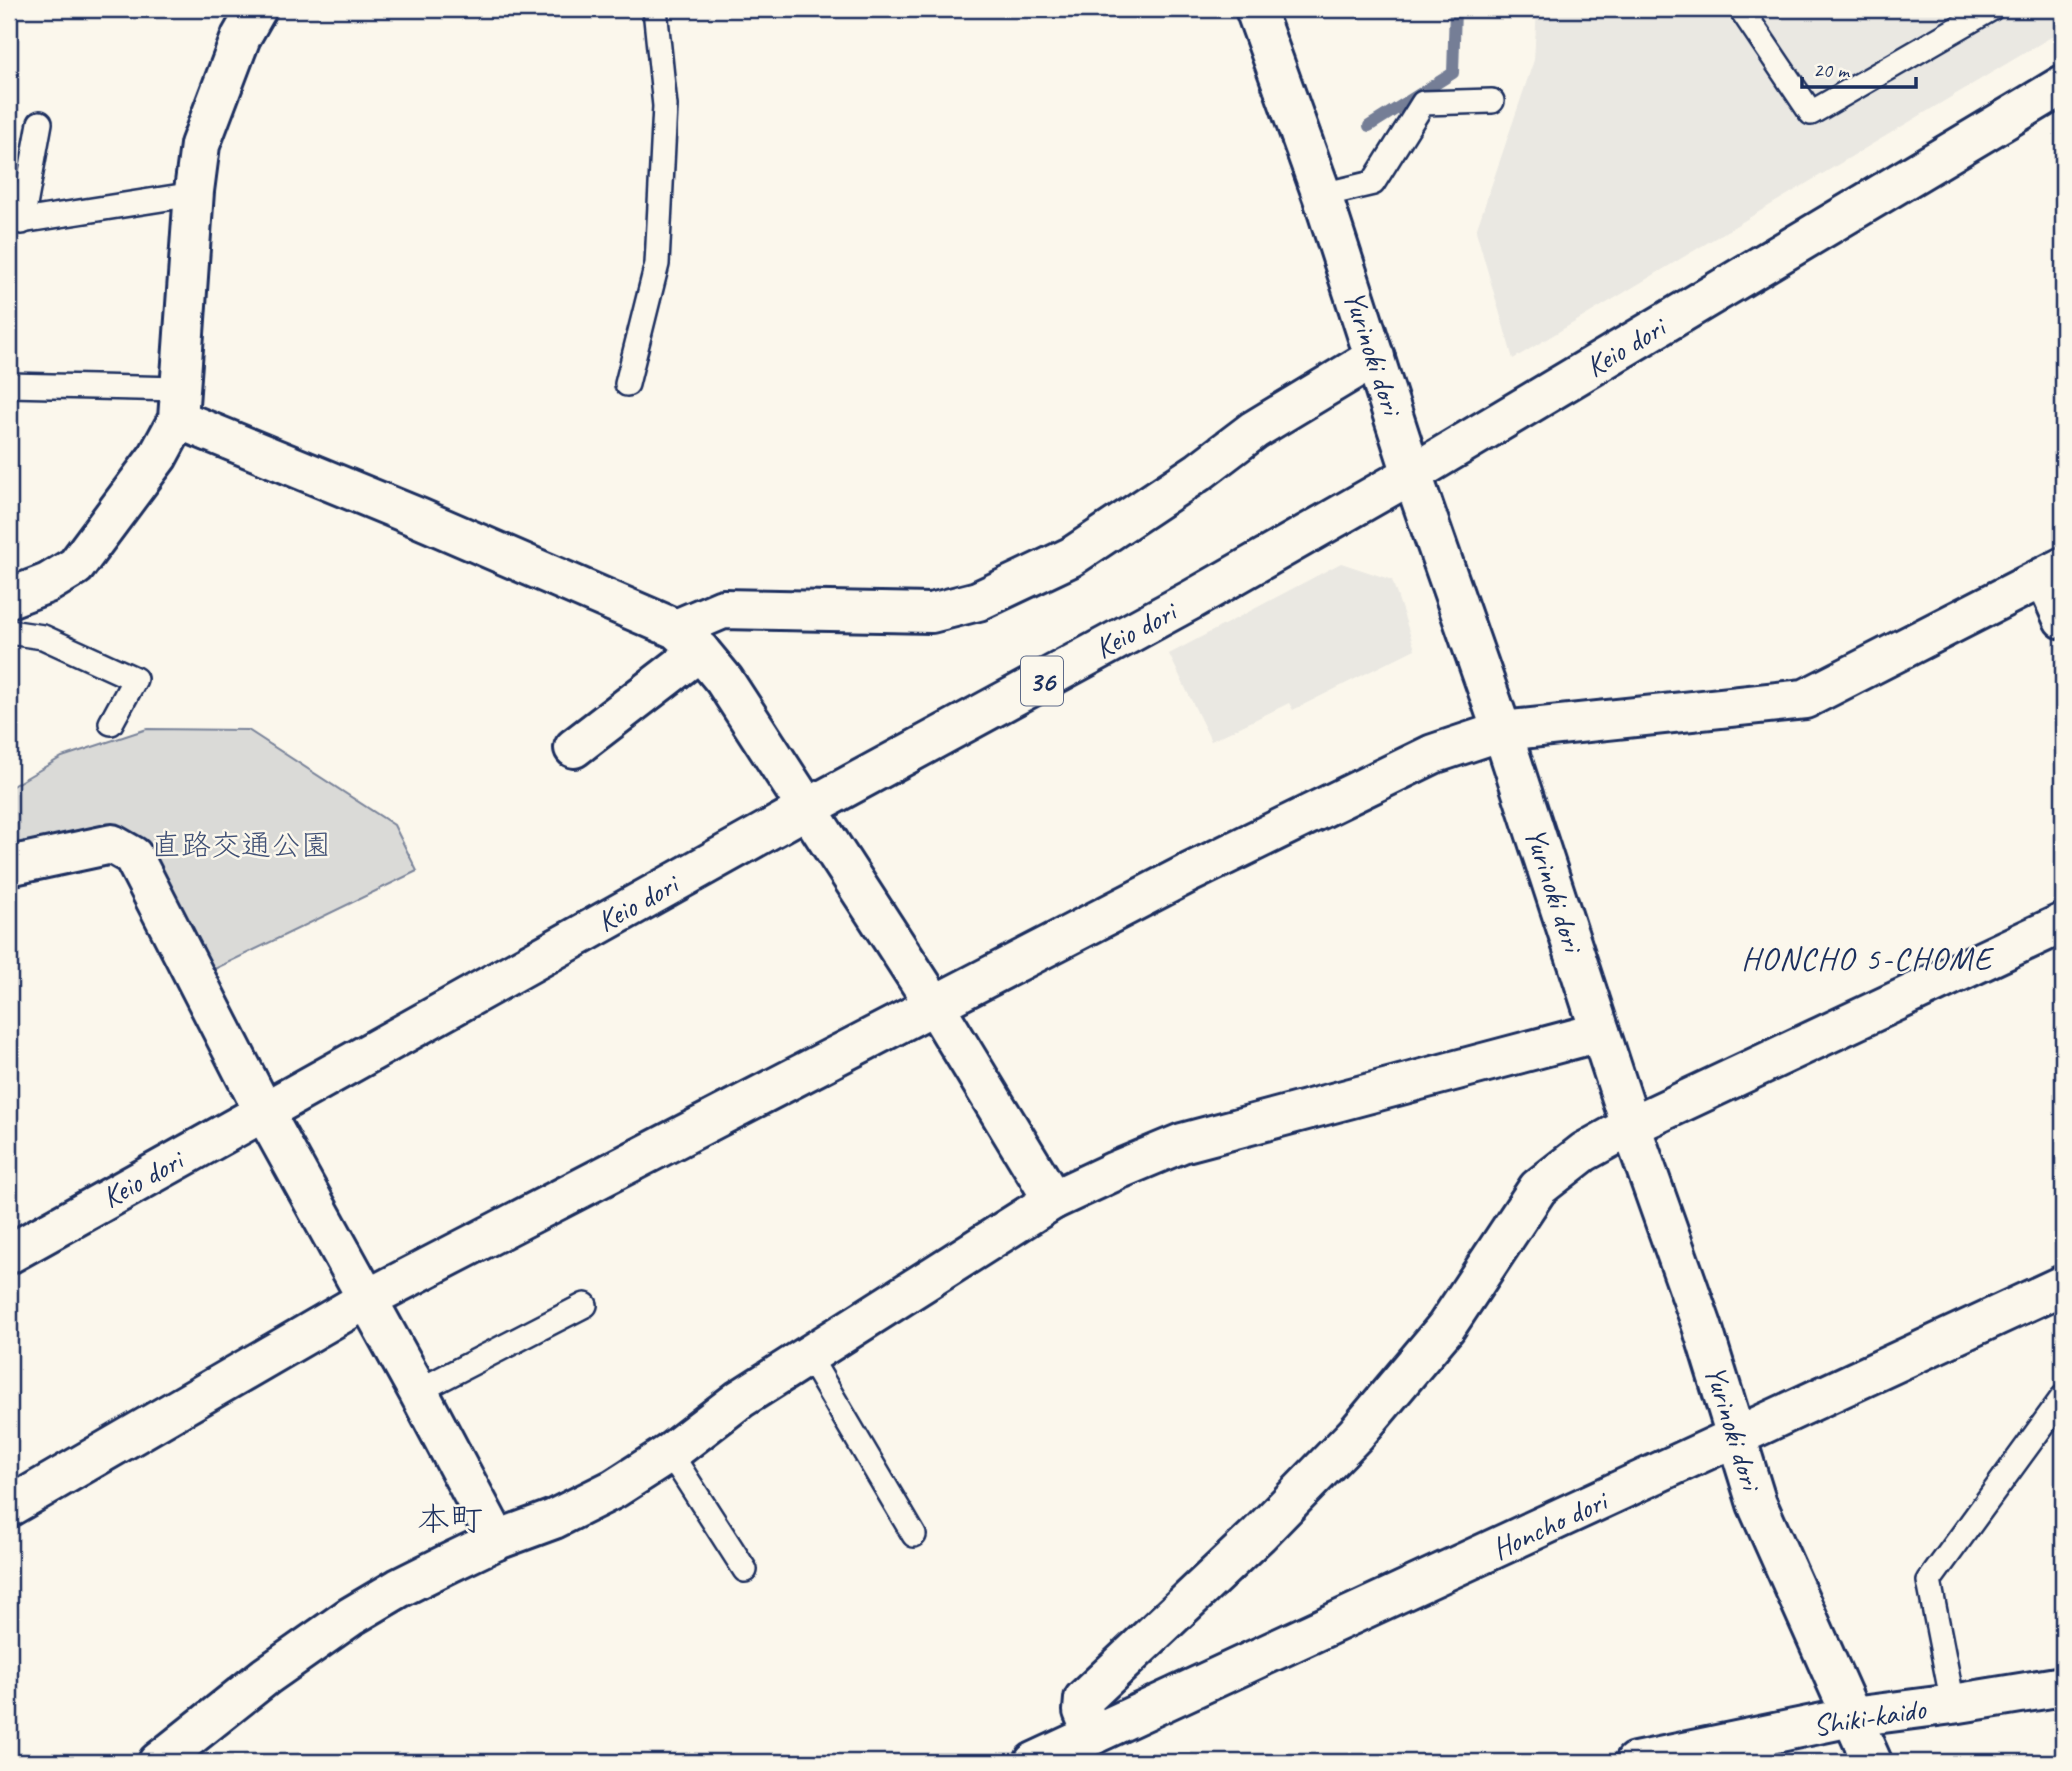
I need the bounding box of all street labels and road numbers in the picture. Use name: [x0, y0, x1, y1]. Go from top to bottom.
street label: Yurinoki dori: [1335, 285, 1412, 422]
street label: Keio dori: [1578, 307, 1674, 385]
street label: Keio dori: [1088, 592, 1185, 667]
road number: 36: [1021, 656, 1063, 706]
street label: Yurinoki dori: [1516, 822, 1593, 959]
street label: Keio dori: [590, 864, 687, 940]
street label: Keio dori: [95, 1140, 192, 1216]
street label: Yurinoki dori: [1696, 1360, 1771, 1497]
street label: Honcho dori: [1486, 1481, 1615, 1568]
street label: Shiki-kaido: [1810, 1689, 1929, 1745]

